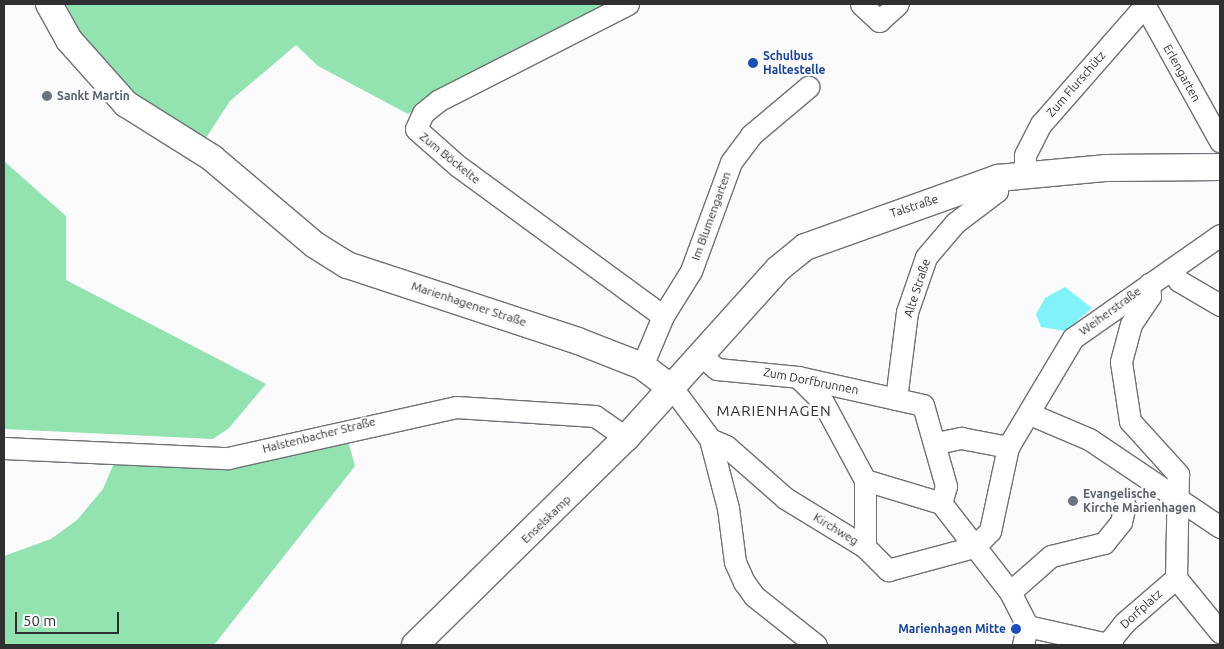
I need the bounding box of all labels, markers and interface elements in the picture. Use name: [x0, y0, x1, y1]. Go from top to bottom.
street label: Erlengarten: [1160, 42, 1204, 104]
street label: Zum Flurschütz: [1044, 48, 1108, 120]
place label: Schulbus Haltestelle: [763, 49, 825, 77]
marker: Schulbus Haltestelle: [747, 57, 759, 69]
place label: Sankt Martin: [57, 89, 130, 103]
marker: Sankt Martin: [41, 90, 53, 102]
street label: Zum Böckelte: [417, 129, 483, 187]
street label: Im Blumengarten: [688, 170, 734, 262]
street label: Talstraße: [888, 191, 940, 221]
street label: Alte Straße: [901, 257, 933, 319]
street label: Marienhagener Straße: [410, 279, 528, 329]
street label: Weiherstraße: [1076, 284, 1144, 338]
street label: Zum Dorfbrunnen: [762, 365, 860, 397]
district label: MARIENHAGEN: [715, 402, 833, 420]
street label: Halstenbacher Straße: [261, 414, 377, 456]
place label: Evangelische Kirche Marienhagen: [1083, 487, 1196, 515]
street label: Enselskamp: [518, 492, 574, 546]
marker: Evangelische Kirche Marienhagen: [1067, 495, 1079, 507]
street label: Kirchweg: [811, 510, 861, 548]
street label: Dorfplatz: [1117, 587, 1165, 631]
scale bar: [18, 602, 121, 634]
text: 50 m: [23, 612, 56, 629]
place label: Marienhagen Mitte: [898, 622, 1006, 636]
marker: Marienhagen Mitte: [1010, 623, 1022, 635]

